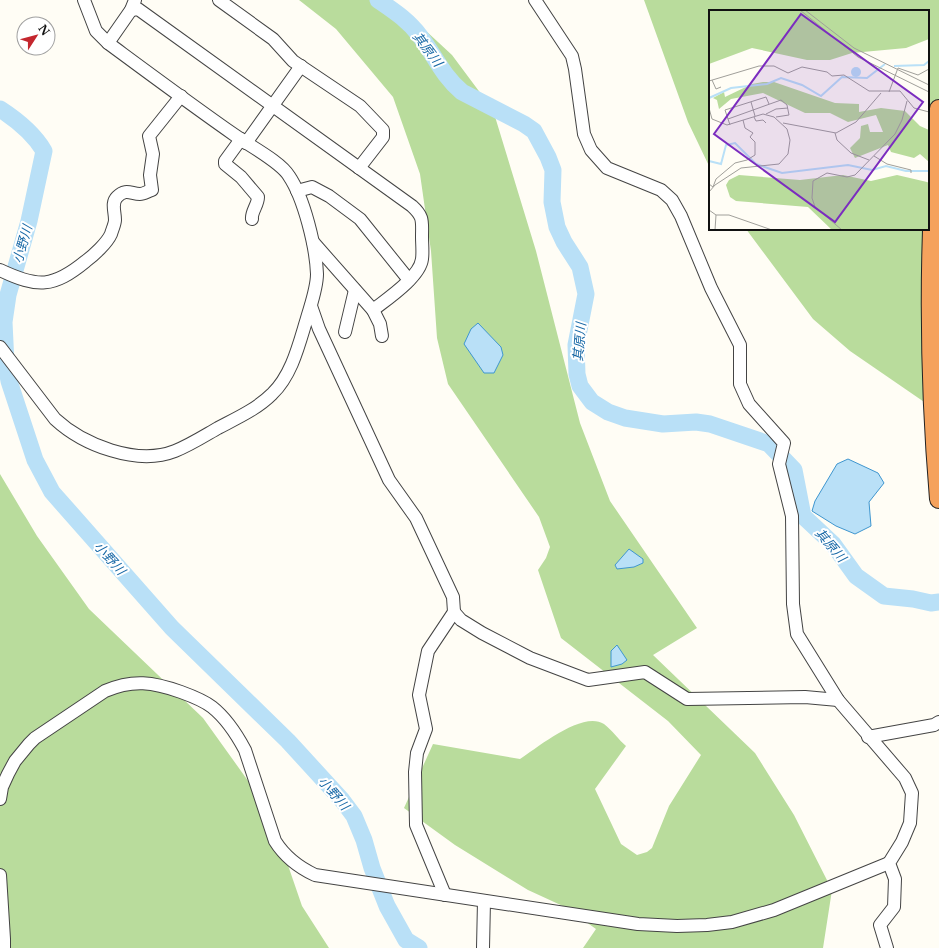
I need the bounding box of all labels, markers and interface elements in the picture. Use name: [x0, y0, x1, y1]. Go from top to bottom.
inset map: [709, 10, 929, 230]
north arrow: [16, 16, 56, 56]
text: N: [35, 22, 53, 39]
water label: 其原川: [409, 29, 447, 72]
water label: 小野川: [9, 221, 37, 265]
water label: 其原川: [569, 320, 590, 362]
water label: 其原川: [811, 525, 851, 567]
water label: 小野川: [90, 538, 130, 580]
water label: 小野川: [314, 773, 354, 815]

